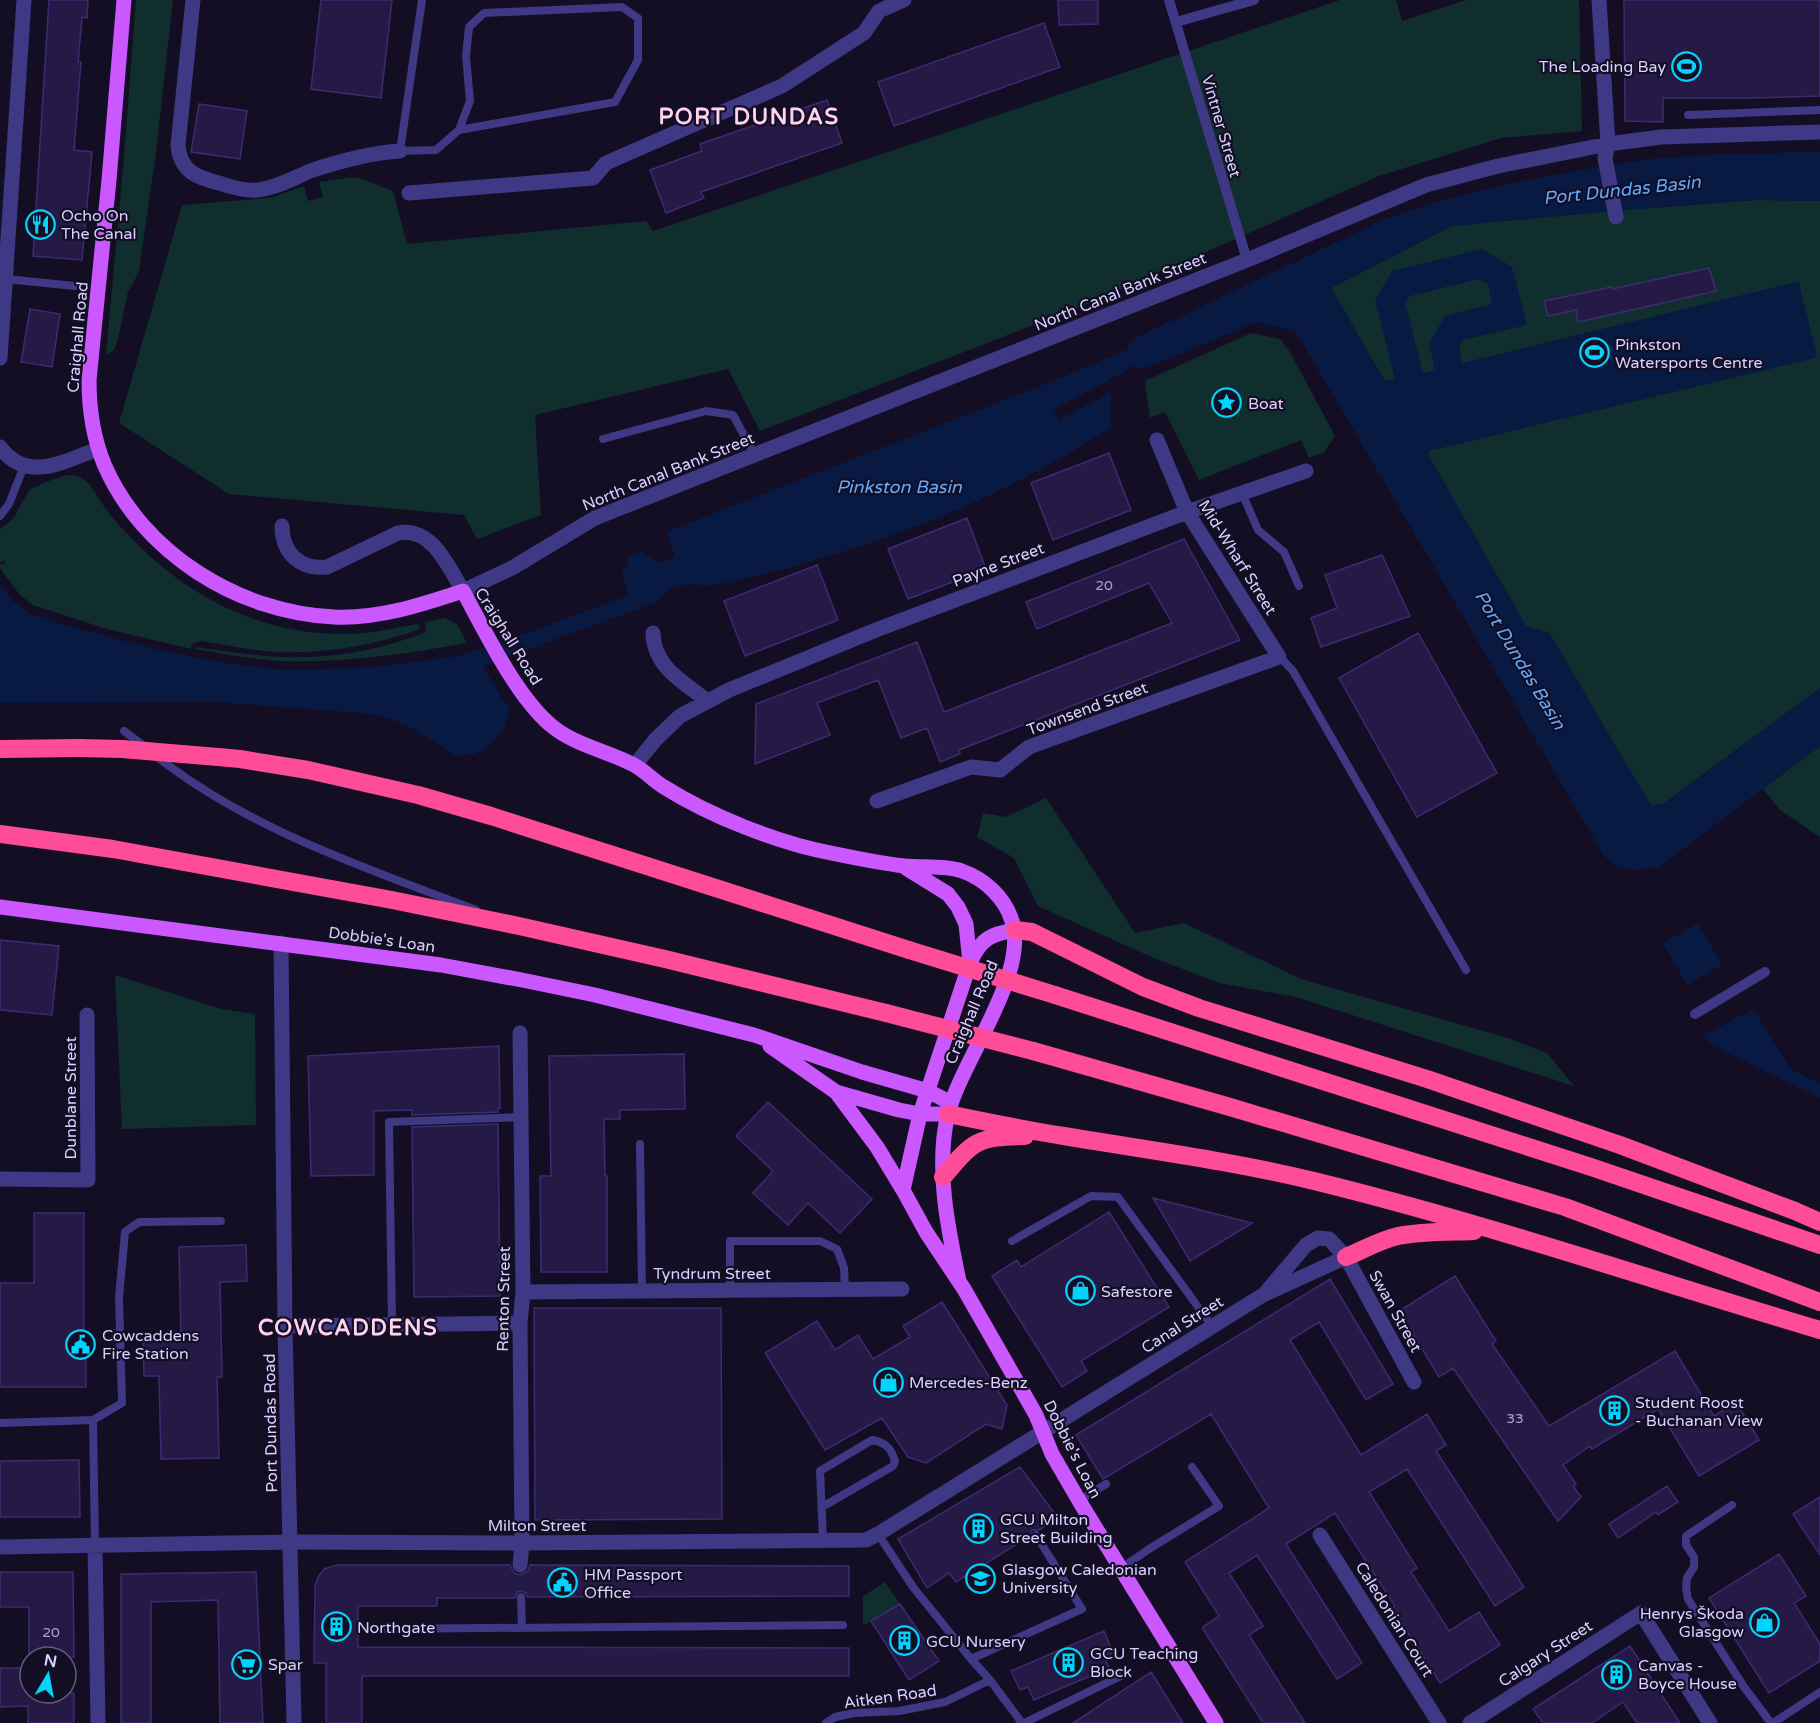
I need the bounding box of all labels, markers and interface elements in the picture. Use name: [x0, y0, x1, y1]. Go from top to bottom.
sports icon: The Loading Bay: [1671, 50, 1703, 82]
place label: The Loading Bay: [1539, 57, 1666, 77]
street label: Vintner Street: [1197, 73, 1245, 180]
district label: PORT DUNDAS: [659, 104, 839, 130]
water label: Port Dundas Basin: [1542, 171, 1703, 209]
place label: Ocho On The Canal: [61, 206, 136, 244]
restaurant icon: Ocho On The Canal: [24, 208, 56, 240]
street label: North Canal Bank Street: [1031, 248, 1209, 336]
street label: Craighall Road: [63, 281, 93, 393]
place label: Pinkston Watersports Centre: [1615, 335, 1763, 373]
sports icon: Pinkston Watersports Centre: [1578, 337, 1610, 369]
place icon: Boat: [1211, 387, 1243, 419]
place label: Boat: [1248, 394, 1284, 414]
street label: North Canal Bank Street: [579, 428, 757, 516]
water label: Pinkston Basin: [836, 476, 963, 498]
street label: Mid-Wharf Street: [1194, 496, 1281, 619]
street label: Payne Street: [950, 538, 1047, 592]
house number: 20: [1095, 577, 1113, 594]
street label: Craighall Road: [470, 584, 546, 689]
water label: Port Dundas Basin: [1470, 587, 1571, 734]
street label: Townsend Street: [1024, 678, 1151, 740]
street label: Dobbie's Loan: [327, 923, 437, 957]
street label: Craighall Road: [941, 957, 1003, 1068]
street label: Dunblane Street: [61, 1036, 81, 1160]
street label: Renton Street: [493, 1246, 515, 1352]
street label: Tyndrum Street: [653, 1264, 771, 1284]
street label: Swan Street: [1364, 1267, 1426, 1356]
shop icon: Safestore: [1064, 1275, 1096, 1307]
place label: Safestore: [1101, 1282, 1173, 1302]
street label: Canal Street: [1138, 1292, 1227, 1358]
district label: COWCADDENS: [258, 1315, 438, 1341]
place label: Cowcaddens Fire Station: [102, 1326, 199, 1364]
public building icon: Cowcaddens Fire Station: [65, 1328, 97, 1360]
street label: Port Dundas Road: [260, 1353, 282, 1493]
shop icon: Mercedes-Benz: [872, 1366, 904, 1398]
place label: Mercedes-Benz: [909, 1373, 1028, 1393]
place label: Student Roost - Buchanan View: [1635, 1393, 1763, 1431]
building icon: Student Roost - Buchanan View: [1598, 1395, 1630, 1427]
street label: Dobbie's Loan: [1039, 1397, 1105, 1502]
house number: 33: [1506, 1410, 1524, 1427]
place label: GCU Milton Street Building: [1000, 1510, 1113, 1548]
building icon: GCU Milton Street Building: [963, 1512, 995, 1544]
street label: Milton Street: [488, 1516, 586, 1536]
street label: Caledonian Court: [1351, 1558, 1438, 1681]
place label: Glasgow Caledonian University: [1002, 1560, 1157, 1598]
school or university icon: Glasgow Caledonian University: [965, 1562, 997, 1594]
place label: HM Passport Office: [584, 1565, 682, 1603]
public building icon: HM Passport Office: [547, 1567, 579, 1599]
place label: Henrys Škoda Glasgow: [1640, 1604, 1744, 1642]
shop icon: Henrys Škoda Glasgow: [1749, 1606, 1781, 1638]
building icon: Northgate: [320, 1611, 352, 1643]
street label: Calgary Street: [1495, 1616, 1596, 1692]
place label: Northgate: [357, 1618, 435, 1638]
house number: 20: [42, 1624, 60, 1641]
building icon: GCU Nursery: [889, 1625, 921, 1657]
place label: GCU Nursery: [926, 1632, 1026, 1652]
place label: GCU Teaching Block: [1090, 1644, 1198, 1682]
north arrow: [18, 1645, 78, 1705]
building icon: GCU Teaching Block: [1053, 1646, 1085, 1678]
supermarket icon: Spar: [231, 1648, 263, 1680]
text: N: [42, 1650, 58, 1672]
place label: Spar: [268, 1655, 304, 1675]
place label: Canvas - Boyce House: [1638, 1656, 1737, 1694]
building icon: Canvas - Boyce House: [1601, 1658, 1633, 1690]
street label: Aitken Road: [842, 1681, 938, 1713]

